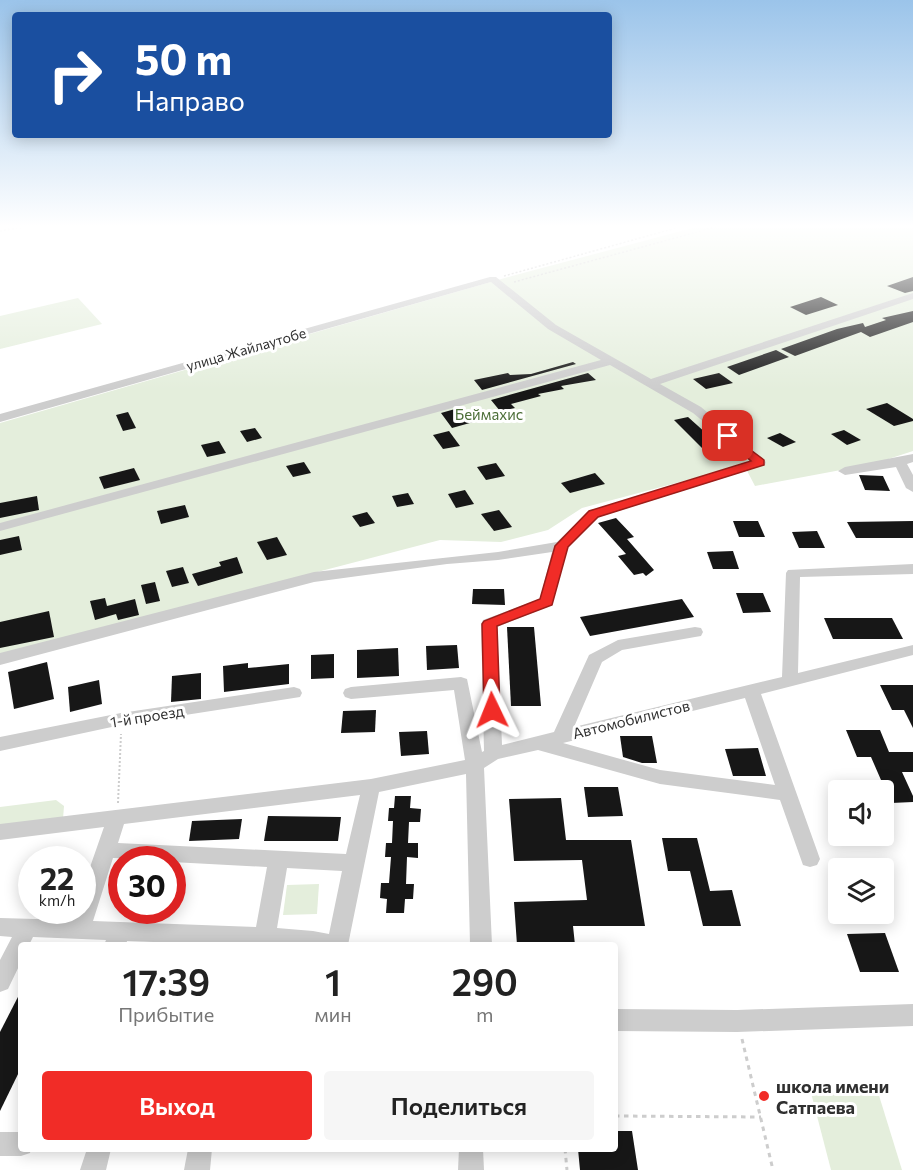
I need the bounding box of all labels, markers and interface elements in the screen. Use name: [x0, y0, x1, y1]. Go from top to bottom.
text: 50 m: [135, 32, 232, 84]
icon: right: [36, 36, 114, 114]
text: Направо: [135, 84, 245, 117]
street label: улица Жайлаутобе: [184, 324, 308, 374]
park label: Беймахис: [455, 405, 523, 423]
pin: [702, 410, 753, 461]
icon: arrive: [711, 419, 744, 452]
position arrow: [460, 678, 524, 742]
street label: Автомобилистов: [571, 696, 691, 742]
street label: 1-й проезд: [109, 701, 185, 731]
map controls: [828, 780, 894, 924]
button: sound: [828, 780, 894, 846]
speed limit sign: 30: [108, 846, 186, 924]
button: layers: [828, 858, 894, 924]
text: 22: [40, 859, 74, 896]
text: km/h: [39, 891, 75, 909]
text: 17:39: [122, 959, 210, 1003]
text: 1: [325, 959, 341, 1003]
text: 290: [452, 959, 518, 1003]
text: Прибытие: [118, 1002, 214, 1026]
text: мин: [315, 1002, 352, 1026]
text: m: [476, 1002, 494, 1026]
button: Выход: [42, 1071, 312, 1140]
button: Поделиться: [324, 1071, 594, 1140]
place label: школа имени Сатпаева: [776, 1075, 889, 1118]
marker: школа имени Сатпаева: [757, 1089, 771, 1103]

